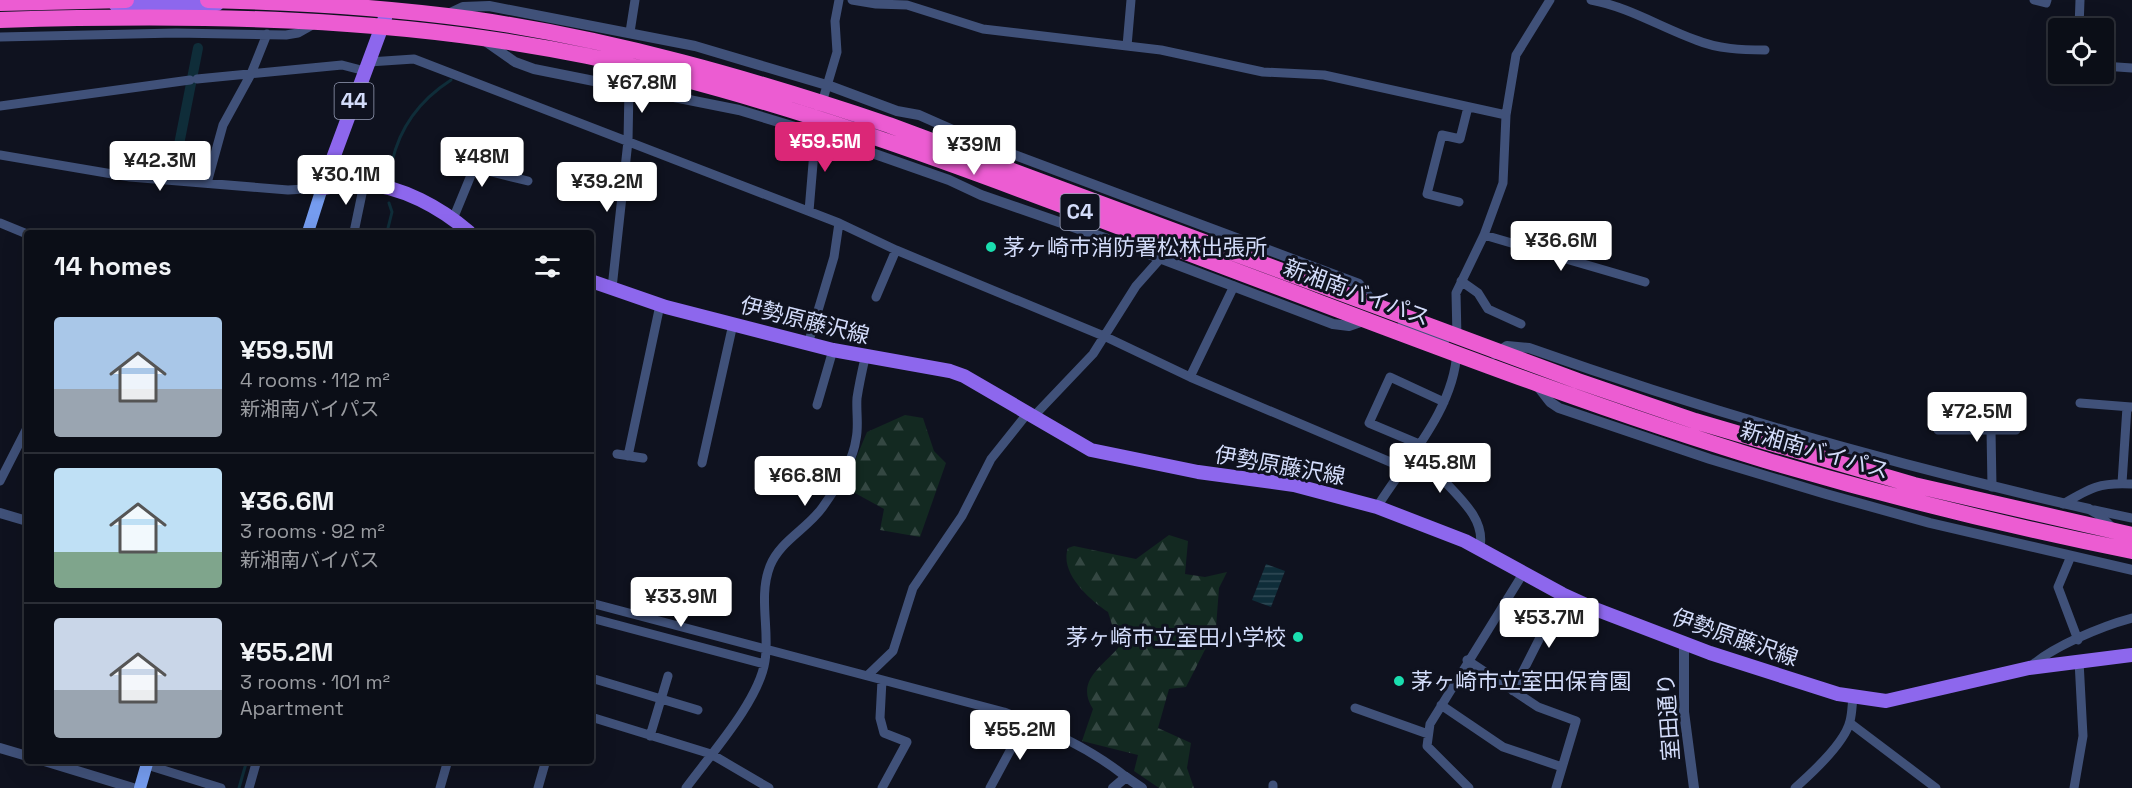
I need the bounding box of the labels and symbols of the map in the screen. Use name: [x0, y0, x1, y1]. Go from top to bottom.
pin: ¥67.8M: [593, 63, 691, 114]
road number: 44: [334, 83, 374, 119]
pin: ¥59.5M: [776, 122, 874, 173]
pin: ¥39M: [938, 125, 1010, 176]
pin: ¥48M: [446, 137, 518, 188]
pin: ¥42.3M: [111, 141, 209, 192]
pin: ¥30.1M: [297, 155, 395, 206]
pin: ¥39.2M: [558, 162, 656, 213]
road number: C4: [1060, 194, 1100, 230]
pin: ¥36.6M: [1512, 221, 1610, 272]
place label: 茅ヶ崎市消防署松林出張所: [1003, 233, 1267, 261]
marker: 茅ヶ崎市消防署松林出張所: [984, 240, 998, 254]
street label: 新湘南バイパス: [1280, 253, 1434, 331]
street label: 伊勢原藤沢線: [738, 290, 872, 350]
pin: ¥72.5M: [1928, 392, 2026, 443]
street label: 新湘南バイパス: [1737, 415, 1893, 485]
street label: 伊勢原藤沢線: [1213, 440, 1347, 490]
pin: ¥45.8M: [1391, 443, 1489, 494]
pin: ¥66.8M: [756, 456, 854, 507]
pin: ¥33.9M: [632, 577, 730, 628]
pin: ¥53.7M: [1500, 598, 1598, 649]
street label: 伊勢原藤沢線: [1668, 602, 1802, 672]
place label: 茅ヶ崎市立室田小学校: [1066, 623, 1286, 651]
marker: 茅ヶ崎市立室田小学校: [1291, 630, 1305, 644]
place label: 茅ヶ崎市立室田保育園: [1411, 667, 1631, 695]
street label: 室田通り: [1651, 672, 1685, 762]
marker: 茅ヶ崎市立室田保育園: [1392, 674, 1406, 688]
pin: ¥55.2M: [971, 710, 1069, 761]

